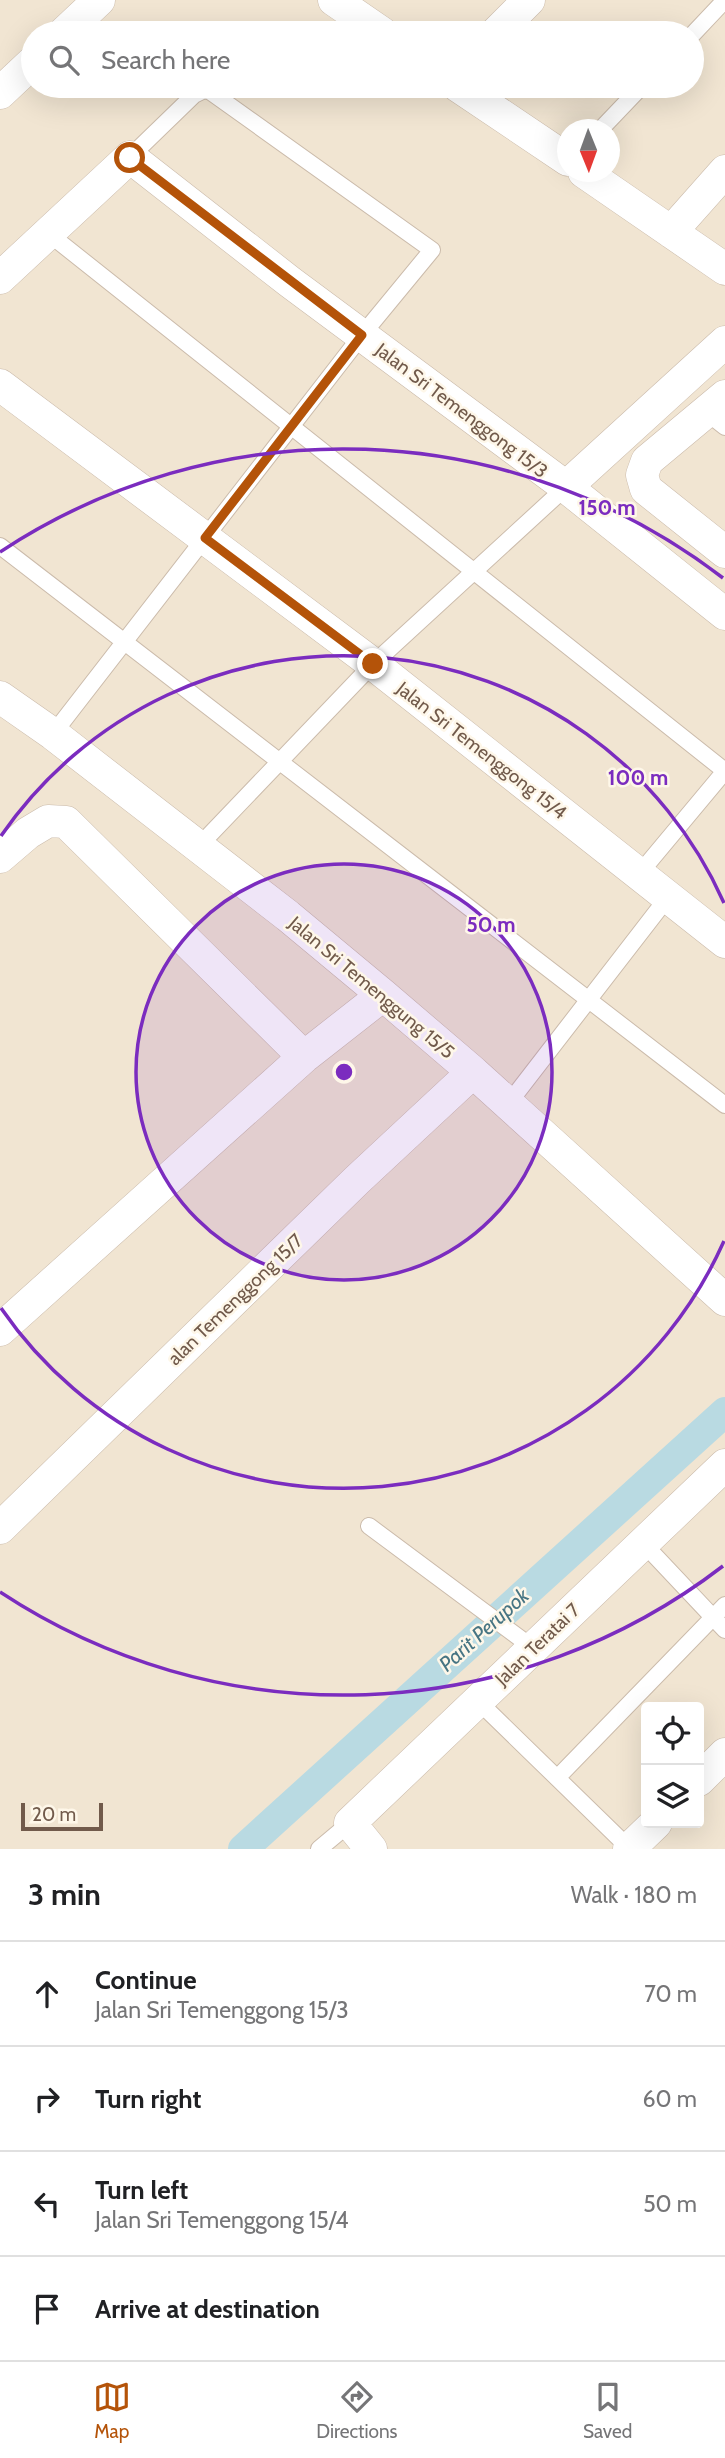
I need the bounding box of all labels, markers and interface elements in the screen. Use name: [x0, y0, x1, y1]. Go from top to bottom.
search box: [21, 21, 704, 98]
icon: search: [45, 41, 83, 79]
text: Search here: [101, 44, 230, 76]
north arrow: [557, 119, 620, 182]
route start: [114, 142, 145, 173]
street label: Jalan Sri Temenggong 15/3: [370, 338, 552, 483]
text: 150 m: [579, 495, 635, 520]
route end: [357, 648, 388, 679]
street label: Jalan Sri Temenggong 15/4: [391, 676, 571, 824]
text: 100 m: [608, 765, 668, 790]
street label: Jalan Sri Temenggung 15/5: [283, 911, 459, 1063]
text: 50 m: [466, 912, 516, 937]
centre of rings: [332, 1060, 356, 1084]
street label: alan Temenggong 15/7: [163, 1229, 308, 1370]
water label: Parit Perupok: [434, 1582, 535, 1676]
street label: Jalan Teratai 7: [489, 1598, 585, 1691]
map controls: [641, 1702, 704, 1828]
button: locate: [641, 1702, 704, 1765]
button: layers: [641, 1765, 704, 1828]
scale bar: [21, 1800, 103, 1832]
text: 20 m: [32, 1803, 76, 1826]
text: 3 min: [28, 1876, 101, 1913]
text: Walk · 180 m: [571, 1881, 697, 1909]
text: Continue: [95, 1964, 197, 1996]
icon: ahead: [28, 1975, 66, 2013]
text: 70 m: [644, 1980, 697, 2008]
text: Jalan Sri Temenggong 15/3: [95, 1996, 349, 2024]
icon: right: [28, 2080, 66, 2118]
text: Turn right: [95, 2083, 201, 2115]
text: 60 m: [643, 2085, 697, 2113]
text: Turn left: [95, 2174, 188, 2206]
icon: left: [28, 2185, 66, 2223]
text: 50 m: [643, 2190, 697, 2218]
text: Jalan Sri Temenggong 15/4: [95, 2206, 349, 2234]
icon: arrive: [28, 2290, 66, 2328]
text: Arrive at destination: [95, 2293, 320, 2325]
tab: Map: [93, 2378, 131, 2443]
tab: Directions: [316, 2378, 397, 2443]
tab: Saved: [583, 2378, 632, 2443]

